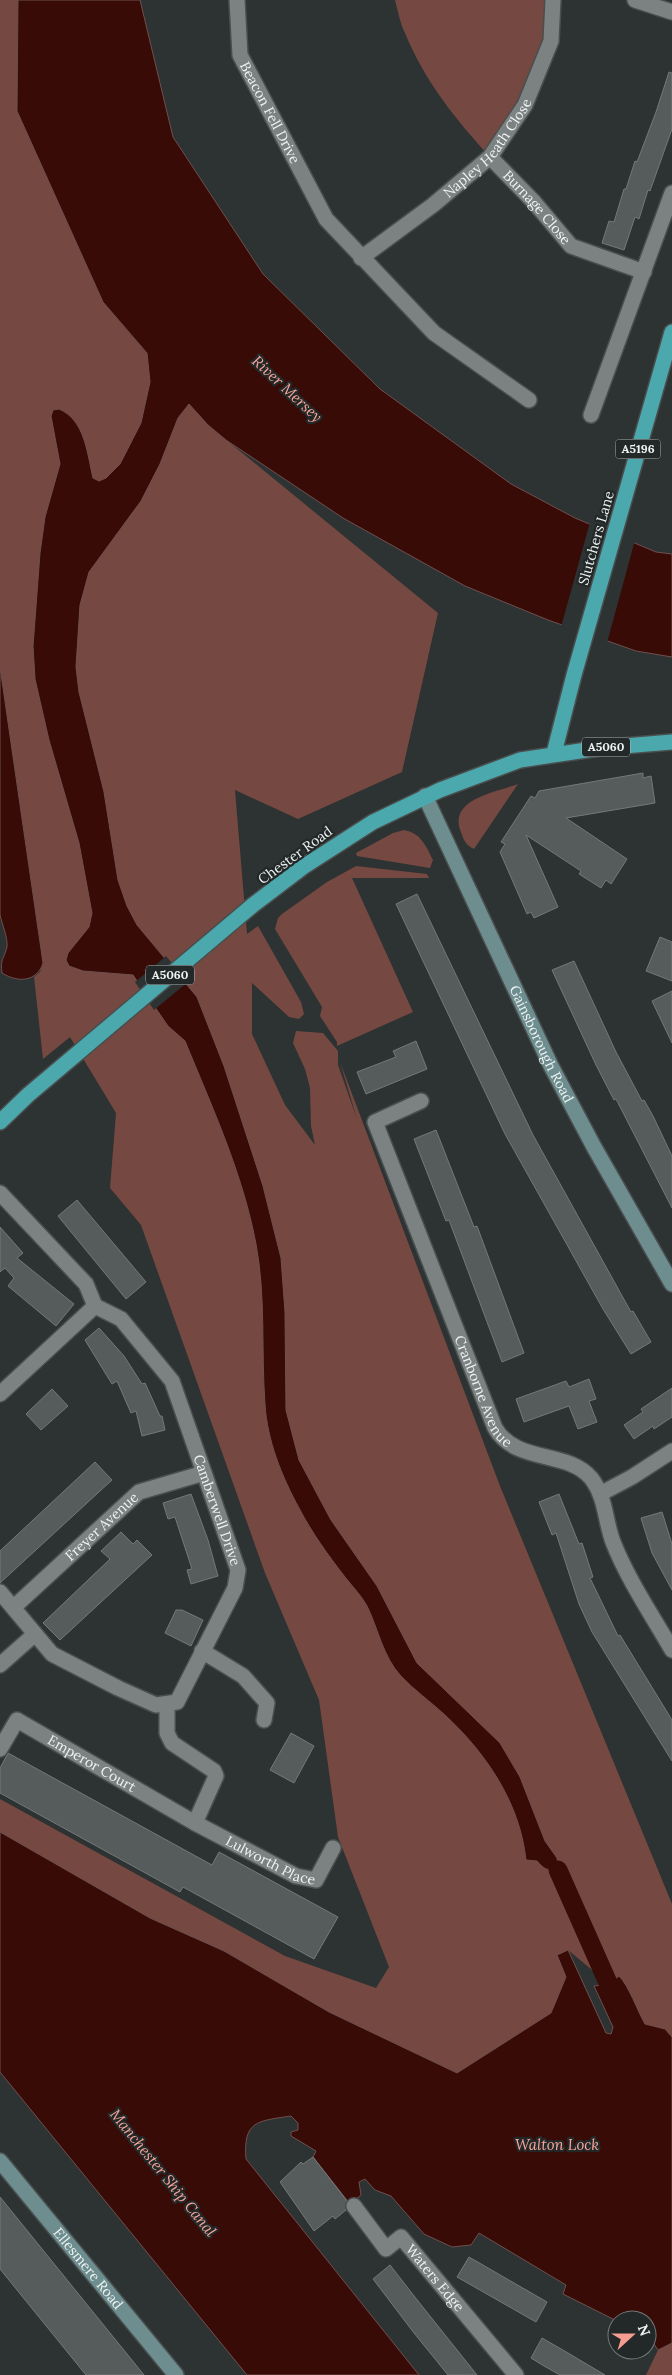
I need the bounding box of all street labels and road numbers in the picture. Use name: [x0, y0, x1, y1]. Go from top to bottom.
street label: Beacon Fell Drive: [236, 58, 304, 167]
street label: Napley Heath Close: [439, 96, 536, 202]
street label: Burnage Close: [499, 167, 575, 249]
road number: A5196: [616, 439, 660, 458]
street label: Slutchers Lane: [574, 489, 618, 587]
road number: A5060: [582, 738, 630, 756]
street label: Chester Road: [254, 822, 336, 888]
road number: A5060: [146, 966, 194, 984]
street label: Gainsborough Road: [506, 982, 578, 1106]
street label: Cranborne Avenue: [451, 1333, 516, 1452]
street label: Camberwell Drive: [189, 1452, 245, 1568]
street label: Freyer Avenue: [61, 1488, 142, 1565]
street label: Emperor Court: [44, 1731, 140, 1796]
street label: Lulworth Place: [223, 1832, 317, 1889]
street label: Ellesmere Road: [49, 2224, 127, 2313]
street label: Waters Edge: [402, 2241, 469, 2315]

